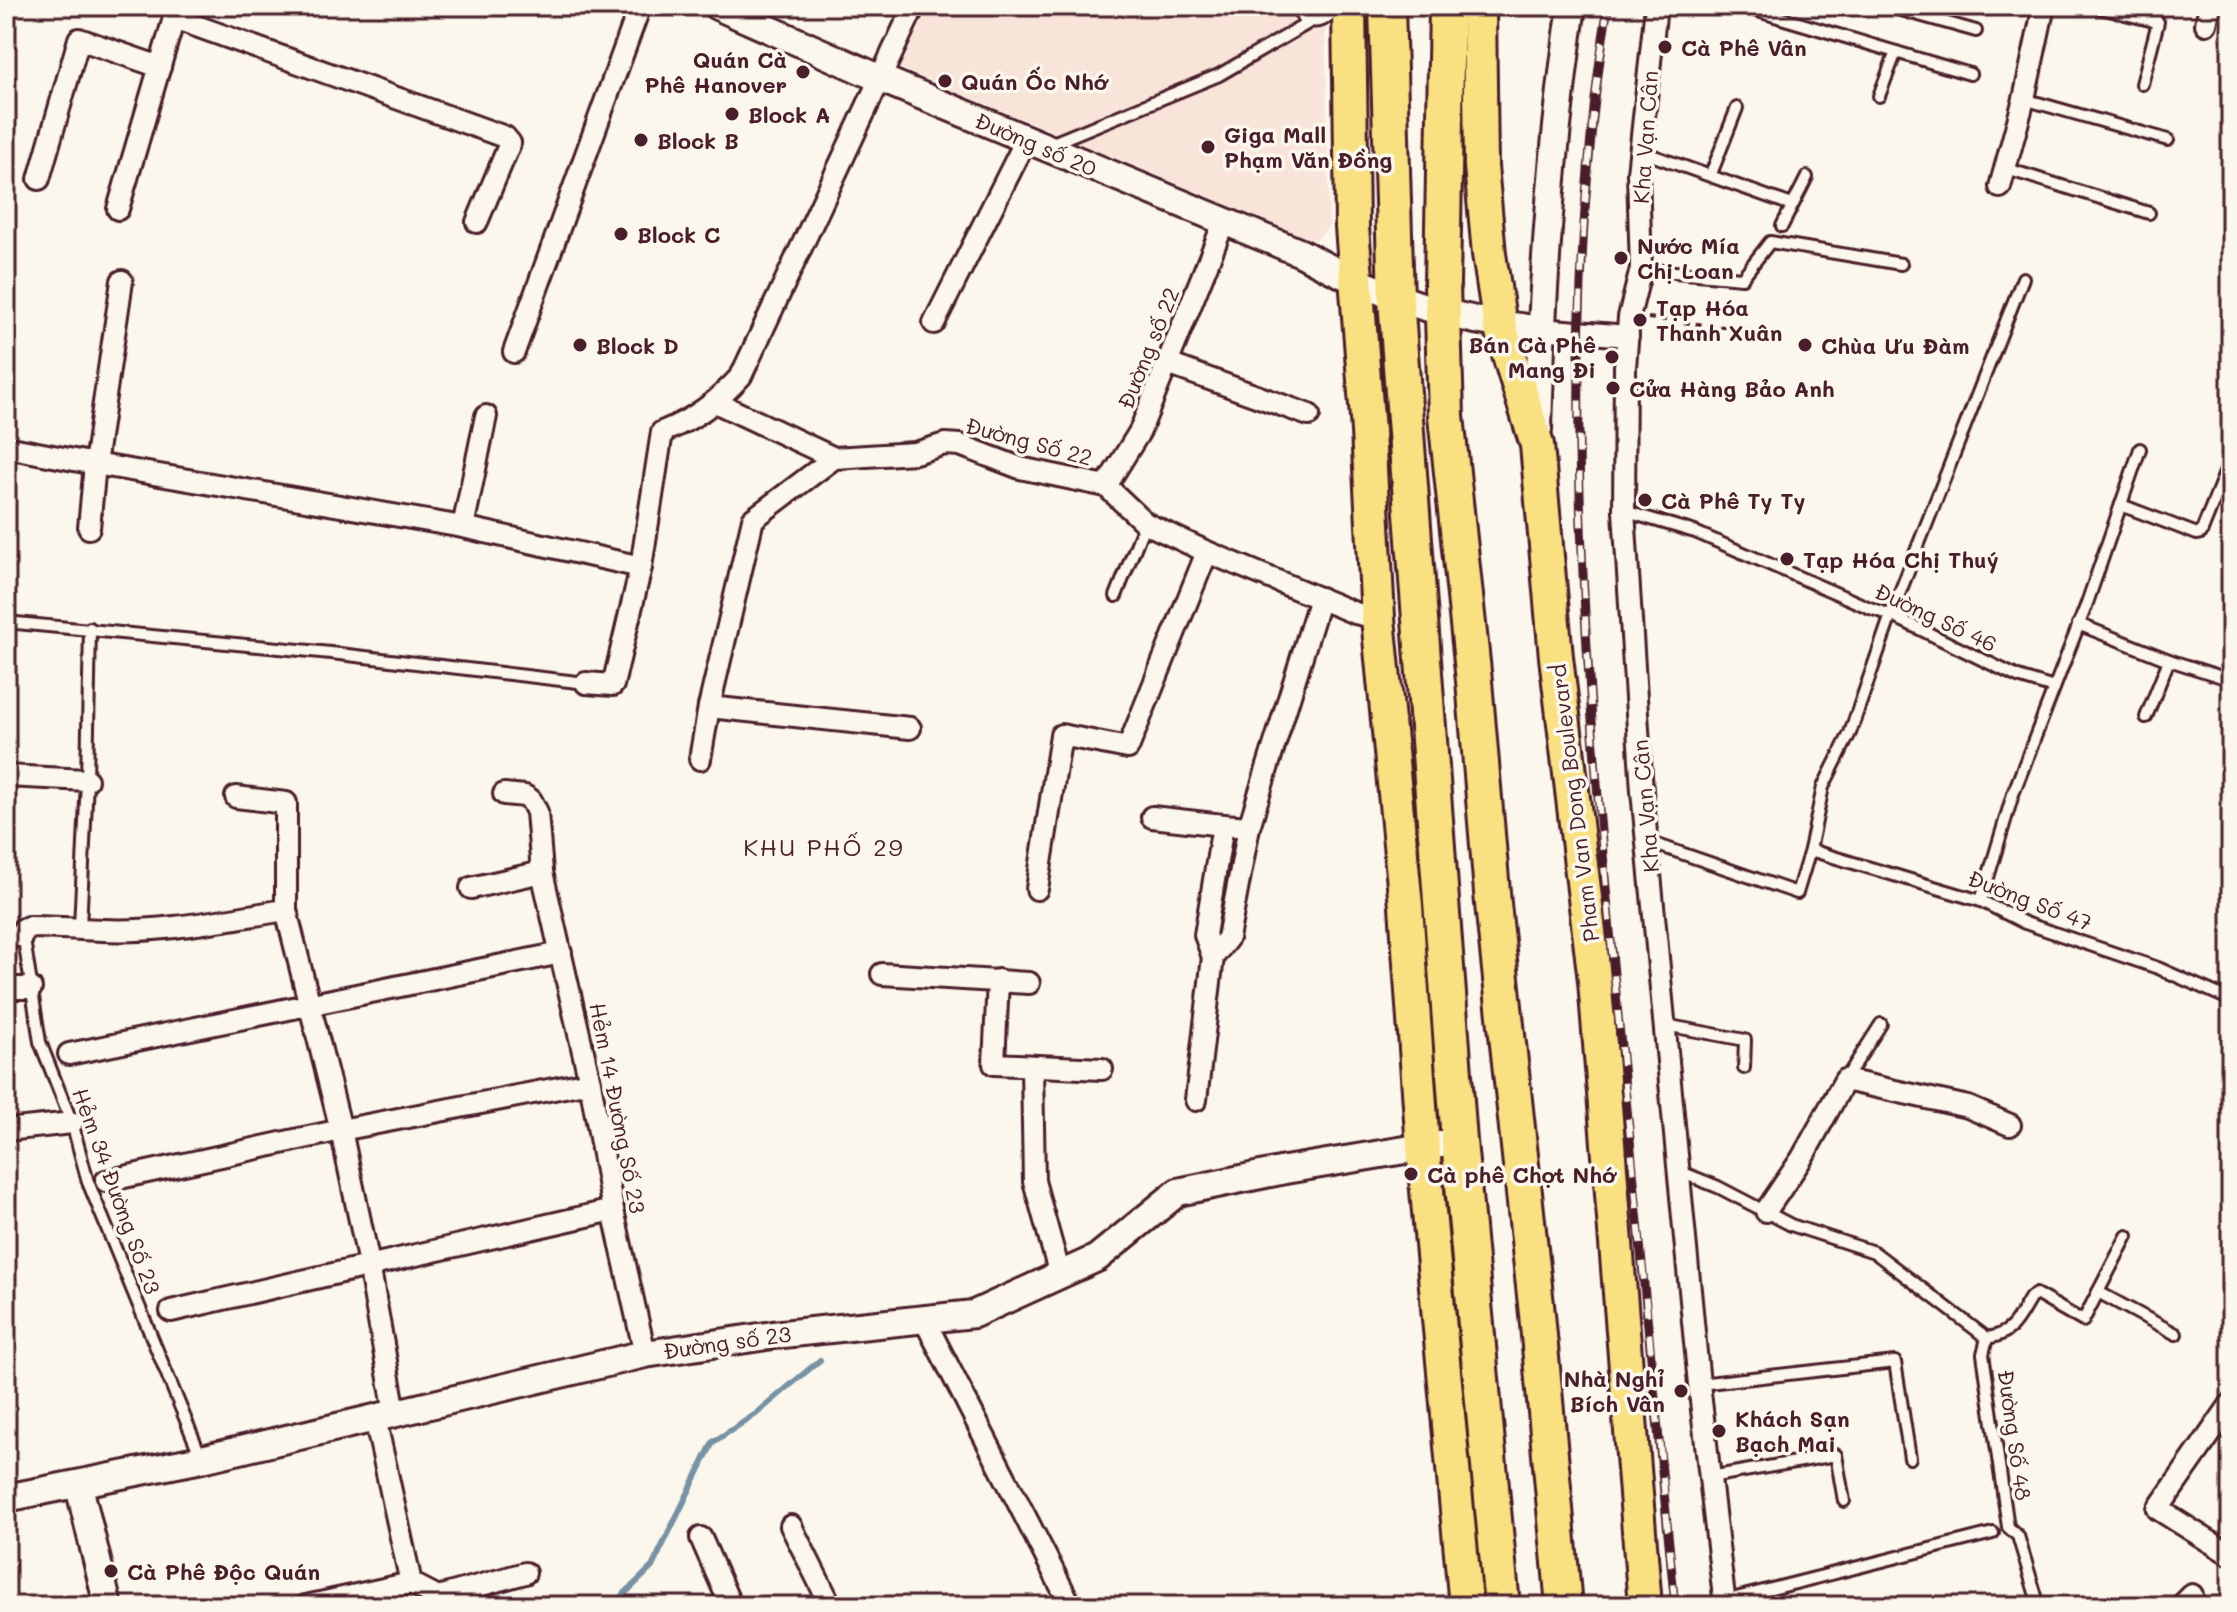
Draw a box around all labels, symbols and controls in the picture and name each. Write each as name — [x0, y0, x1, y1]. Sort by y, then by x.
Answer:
place label: Cà Phê Vân — [1681, 33, 1807, 62]
marker: Cà Phê Vân — [1656, 38, 1674, 56]
place label: Quán Cà Phê Hanover — [644, 45, 787, 99]
marker: Quán Cà Phê Hanover — [794, 63, 812, 81]
place label: Quán Ốc Nhớ — [961, 66, 1109, 96]
street label: Kha Vạn Cân — [1626, 69, 1664, 205]
marker: Quán Ốc Nhớ — [936, 72, 954, 90]
place label: Block A — [748, 100, 830, 129]
marker: Block A — [723, 105, 741, 123]
street label: Đường số 20 — [971, 105, 1101, 183]
place label: Giga Mall Phạm Văn Đồng — [1224, 120, 1392, 174]
place label: Block B — [657, 126, 739, 155]
marker: Block B — [632, 131, 650, 149]
marker: Giga Mall Phạm Văn Đồng — [1199, 138, 1217, 156]
place label: Block C — [637, 220, 720, 249]
marker: Block C — [612, 225, 630, 243]
place label: Nước Mía Chị Loan — [1637, 231, 1740, 285]
marker: Nước Mía Chị Loan — [1612, 249, 1630, 267]
street label: Đường số 22 — [1111, 283, 1185, 413]
place label: Tạp Hóa Thanh Xuân — [1656, 293, 1782, 347]
marker: Tạp Hóa Thanh Xuân — [1631, 311, 1649, 329]
place label: Bán Cà Phê Mang Đi — [1468, 330, 1596, 384]
place label: Block D — [596, 331, 679, 360]
place label: Chùa Ưu Đàm — [1821, 331, 1970, 360]
marker: Block D — [571, 336, 589, 354]
marker: Chùa Ưu Đàm — [1796, 336, 1814, 354]
marker: Bán Cà Phê Mang Đi — [1603, 348, 1621, 366]
place label: Cửa Hàng Bảo Anh — [1629, 374, 1835, 403]
marker: Cửa Hàng Bảo Anh — [1604, 379, 1622, 397]
street label: Đường Số 22 — [962, 410, 1096, 472]
place label: Cà Phê Ty Ty — [1661, 486, 1805, 515]
marker: Cà Phê Ty Ty — [1636, 491, 1654, 509]
place label: Tạp Hóa Chị Thuý — [1803, 545, 1999, 574]
marker: Tạp Hóa Chị Thuý — [1778, 550, 1796, 568]
street label: Đường Số 46 — [1870, 576, 2002, 658]
street label: Pham Van Dong Boulevard — [1543, 662, 1605, 944]
street label: Kha Vạn Cân — [1625, 738, 1665, 874]
district label: KHU PHỐ 29 — [743, 831, 905, 862]
street label: Đường Số 47 — [1964, 863, 2096, 937]
street label: Hẻm 14 Đường Số 23 — [583, 1000, 653, 1216]
street label: Hẻm 34 Đường Số 23 — [66, 1084, 168, 1298]
place label: Cà phê Chợt Nhớ — [1427, 1160, 1617, 1189]
marker: Cà phê Chợt Nhớ — [1402, 1165, 1420, 1183]
street label: Đường số 23 — [661, 1319, 793, 1365]
place label: Nhà Nghỉ Bích Vân — [1564, 1364, 1665, 1418]
street label: Đường Số 48 — [1991, 1368, 2039, 1502]
marker: Nhà Nghỉ Bích Vân — [1672, 1382, 1690, 1400]
place label: Khách Sạn Bạch Mai — [1735, 1404, 1850, 1458]
marker: Khách Sạn Bạch Mai — [1710, 1422, 1728, 1440]
place label: Cà Phê Độc Quán — [127, 1557, 320, 1586]
marker: Cà Phê Độc Quán — [102, 1562, 120, 1580]

